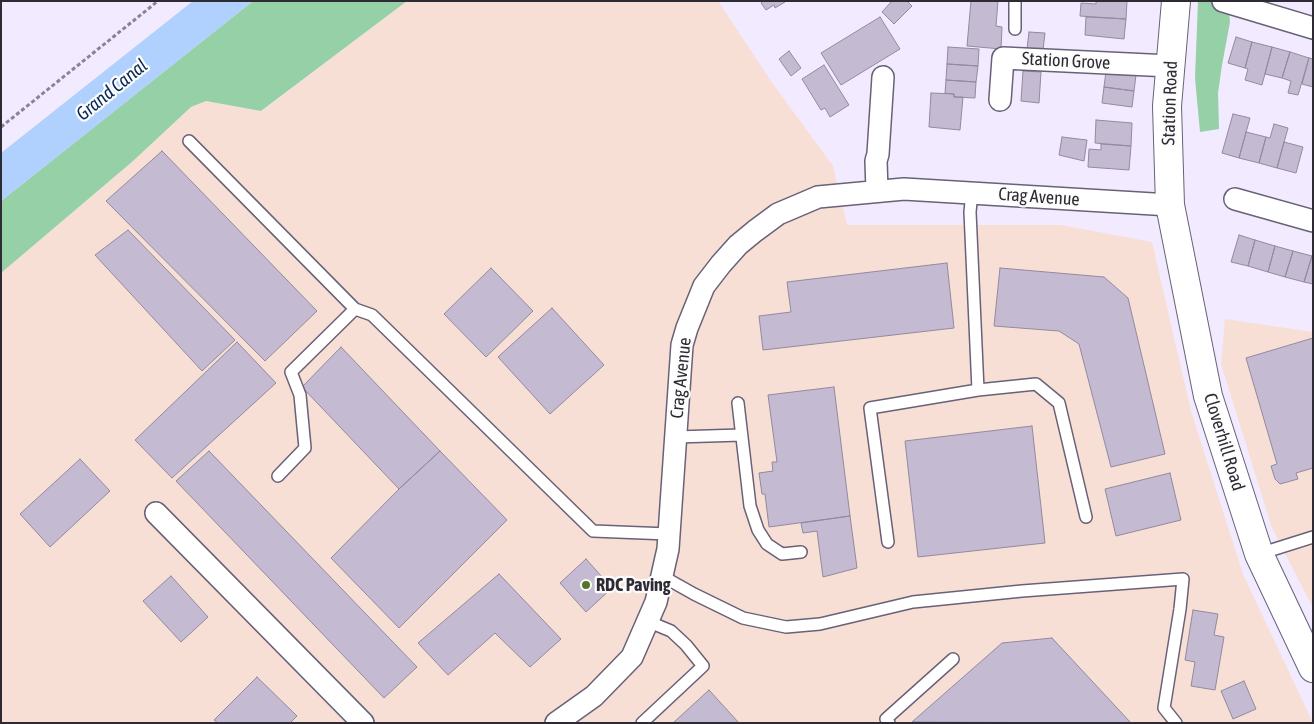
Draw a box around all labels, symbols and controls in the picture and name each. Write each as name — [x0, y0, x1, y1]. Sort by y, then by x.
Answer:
street label: Station Grove — [1021, 48, 1111, 74]
water label: Grand Canal — [72, 54, 152, 126]
street label: Station Road — [1158, 60, 1182, 146]
street label: Crag Avenue — [998, 183, 1080, 211]
street label: Crag Avenue — [666, 336, 696, 420]
street label: Cloverhill Road — [1199, 391, 1249, 493]
place label: RDC Paving — [596, 574, 671, 596]
marker: RDC Paving — [580, 579, 592, 591]

